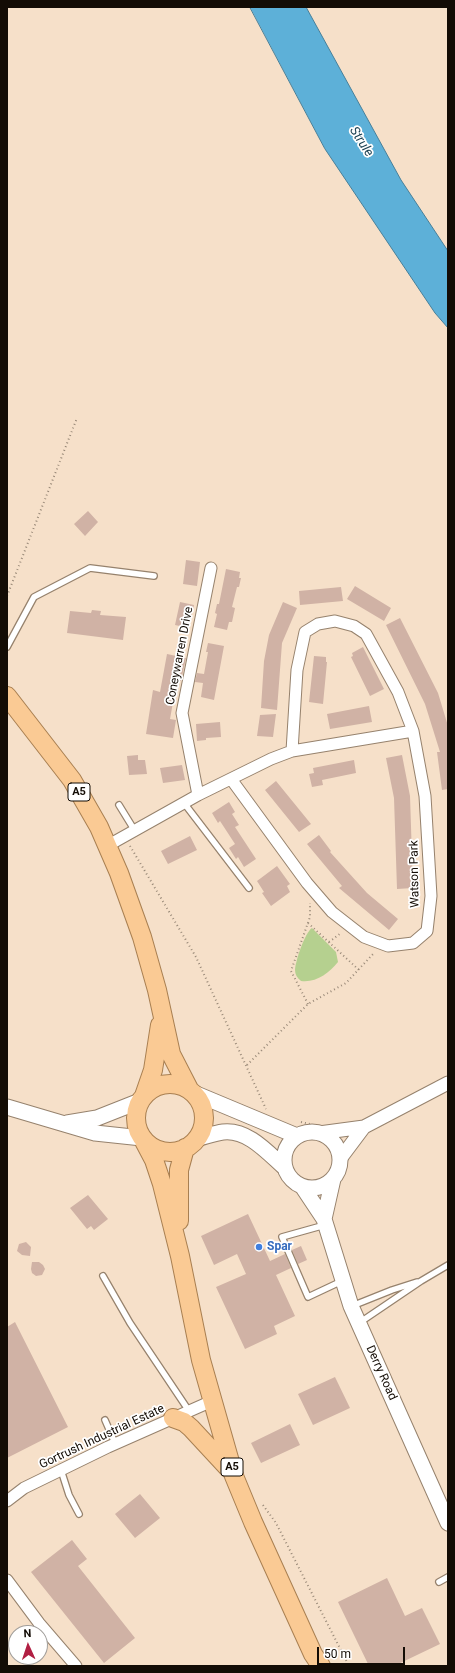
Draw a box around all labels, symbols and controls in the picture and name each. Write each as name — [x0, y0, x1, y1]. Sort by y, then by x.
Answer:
water label: Strule — [346, 124, 376, 160]
street label: Coneywarren Drive — [163, 606, 197, 706]
road number: A5 — [68, 783, 90, 801]
street label: Watson Park — [407, 840, 423, 908]
place label: Spar — [267, 1240, 292, 1254]
marker: Spar — [254, 1242, 264, 1252]
street label: Derry Road — [362, 1343, 400, 1403]
street label: Gortrush Industrial Estate — [37, 1402, 167, 1472]
road number: A5 — [221, 1458, 243, 1476]
north arrow — [8, 1625, 48, 1665]
text: N — [23, 1627, 32, 1640]
scale bar — [319, 1639, 407, 1665]
text: 50 m — [324, 1647, 351, 1661]

